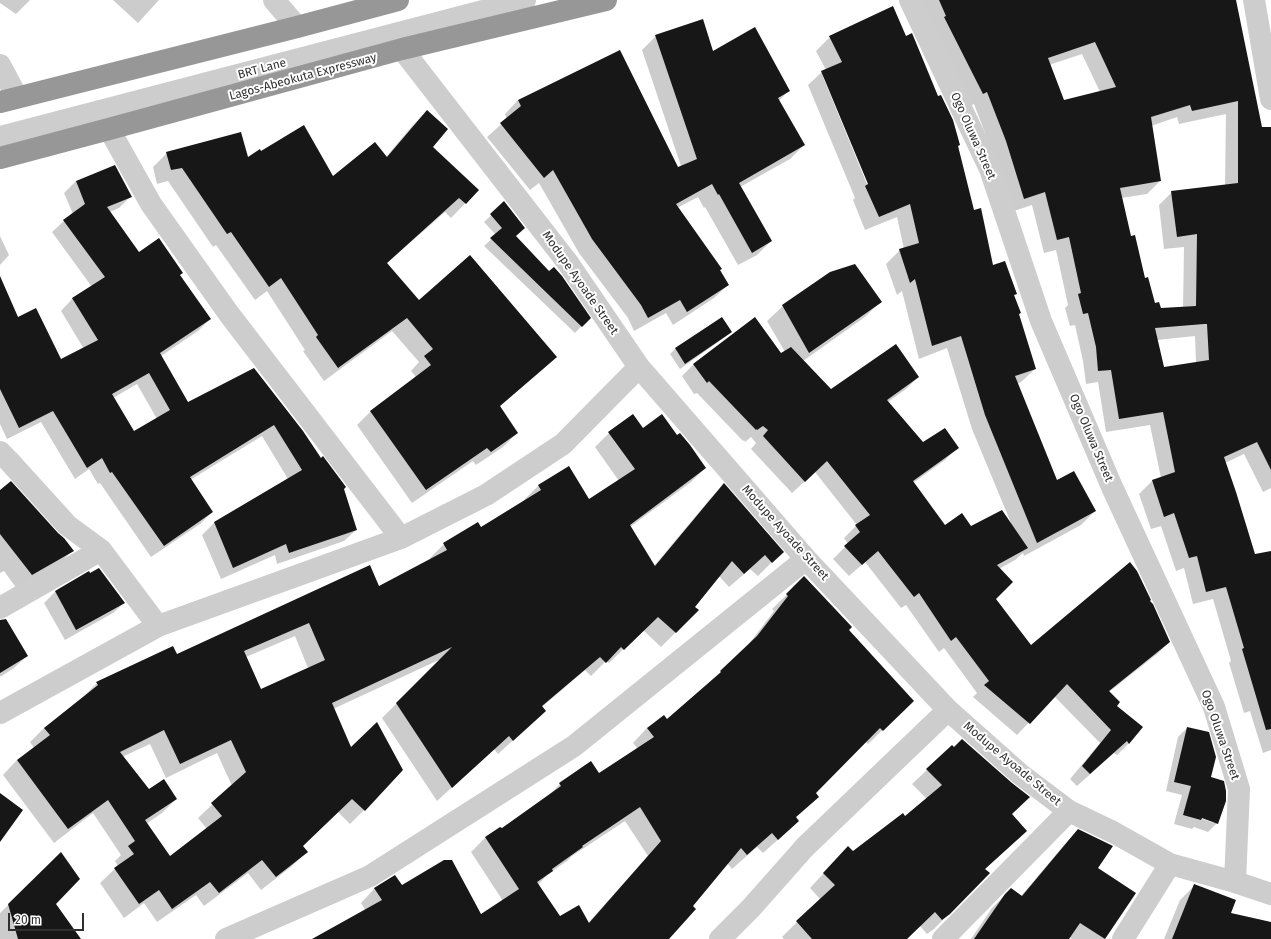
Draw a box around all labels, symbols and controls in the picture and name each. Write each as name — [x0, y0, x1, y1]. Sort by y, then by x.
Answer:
street label: Lagos-Abeokuta Expressway — [228, 50, 378, 104]
street label: BRT Lane — [236, 56, 288, 82]
street label: Ogo Oluwa Street — [947, 90, 999, 182]
street label: Modupe Ayoade Street — [539, 229, 621, 337]
street label: Ogo Oluwa Street — [1066, 392, 1116, 484]
street label: Modupe Ayoade Street — [739, 482, 831, 584]
street label: Ogo Oluwa Street — [1198, 688, 1242, 782]
street label: Modupe Ayoade Street — [960, 719, 1064, 809]
scale bar — [10, 905, 86, 931]
text: 20 m — [15, 913, 41, 927]

